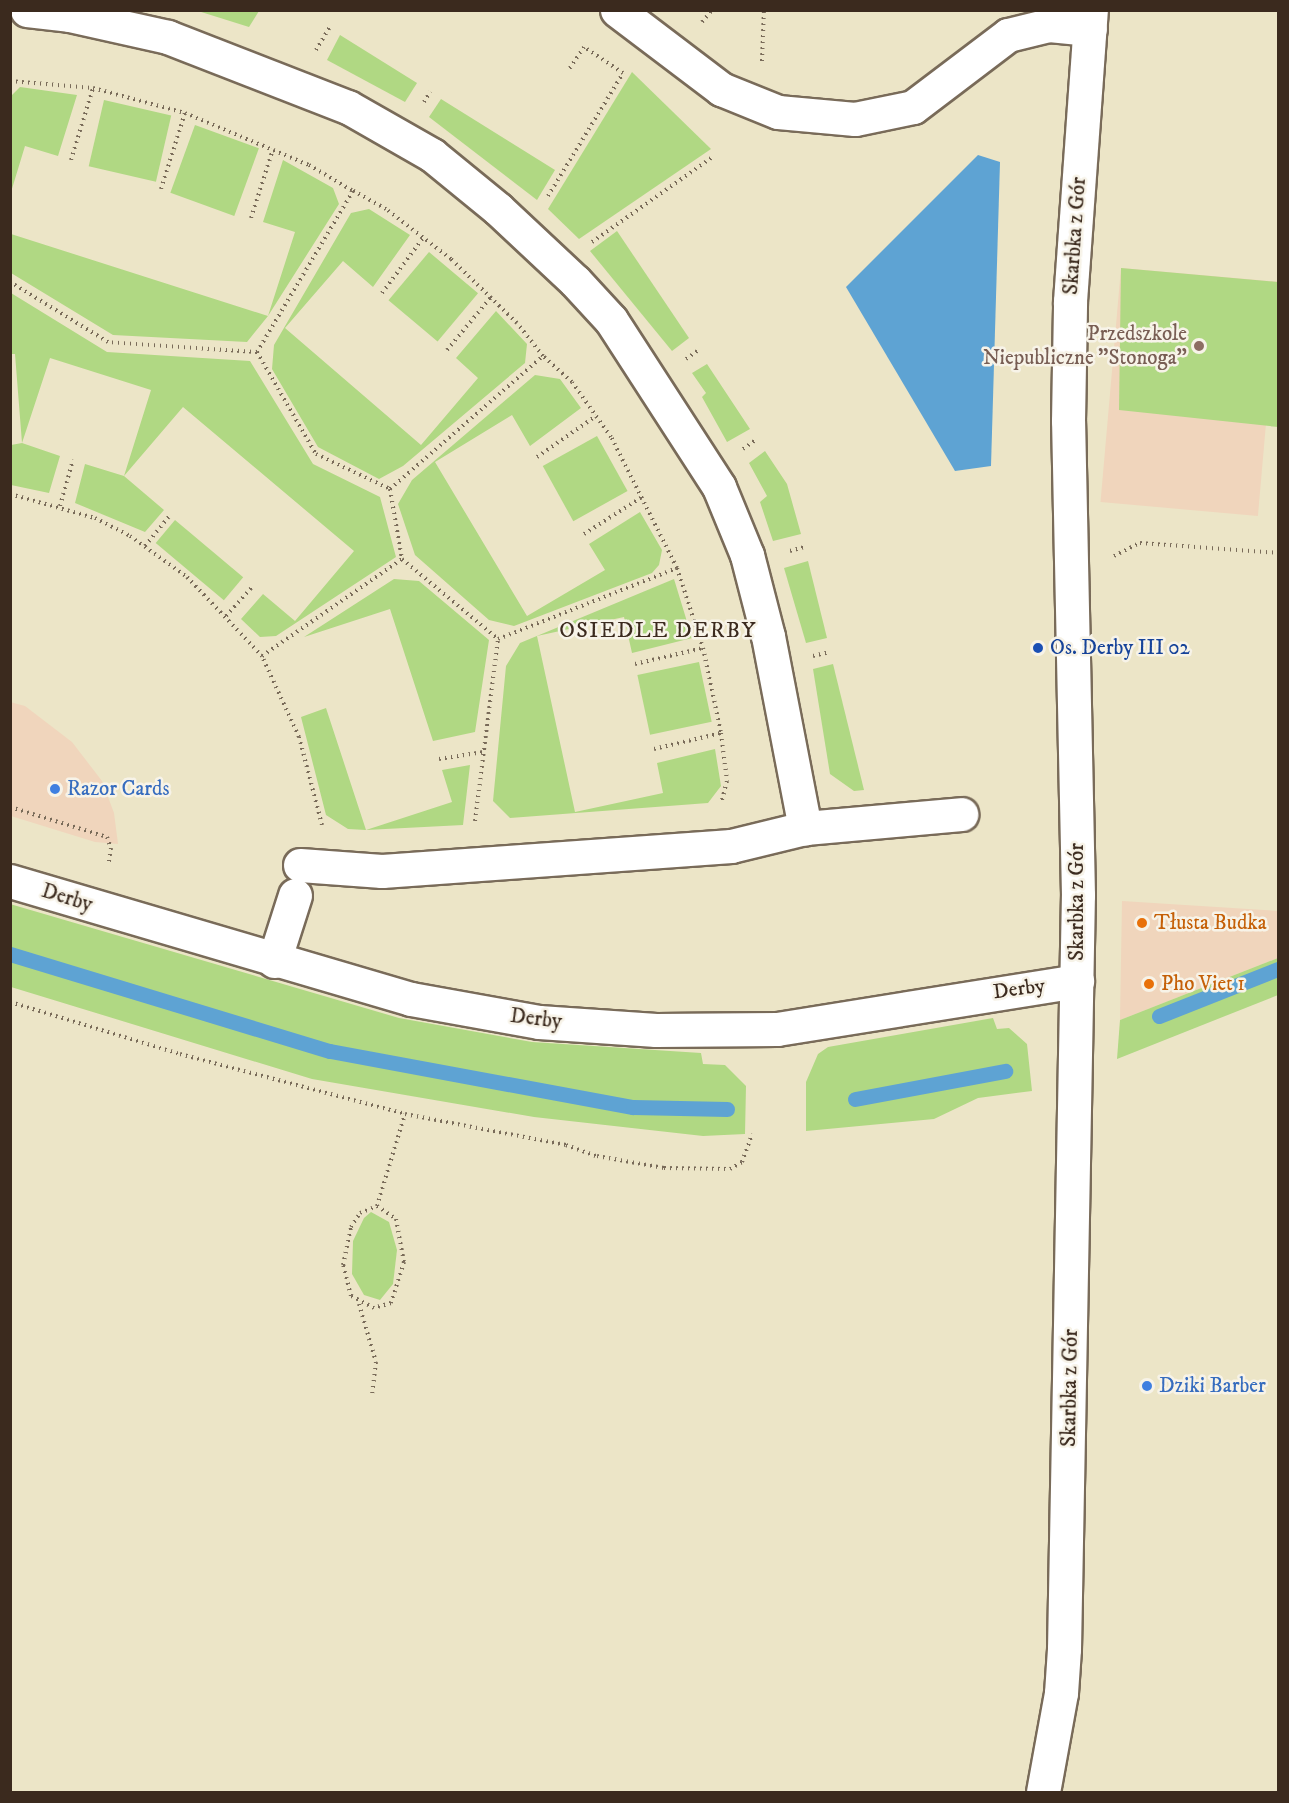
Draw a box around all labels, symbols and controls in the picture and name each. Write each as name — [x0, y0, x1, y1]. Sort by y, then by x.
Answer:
street label: Skarbka z Gór — [1058, 176, 1092, 296]
place label: Przedszkole Niepubliczne "Stonoga" — [983, 321, 1187, 371]
marker: Przedszkole Niepubliczne "Stonoga" — [1192, 339, 1206, 353]
district label: OSIEDLE DERBY — [559, 618, 757, 644]
place label: Os. Derby III 02 — [1050, 635, 1190, 661]
marker: Os. Derby III 02 — [1031, 641, 1045, 655]
place label: Razor Cards — [67, 776, 170, 802]
marker: Razor Cards — [48, 782, 62, 796]
street label: Skarbka z Gór — [1064, 843, 1090, 961]
street label: Derby — [38, 878, 96, 918]
place label: Tłusta Budka — [1154, 910, 1267, 936]
marker: Tłusta Budka — [1135, 916, 1149, 930]
place label: Pho Viet 1 — [1161, 971, 1245, 997]
street label: Derby — [992, 973, 1046, 1005]
marker: Pho Viet 1 — [1142, 977, 1156, 991]
street label: Derby — [509, 1003, 563, 1035]
street label: Skarbka z Gór — [1056, 1329, 1084, 1447]
place label: Dziki Barber — [1159, 1373, 1266, 1399]
marker: Dziki Barber — [1140, 1379, 1154, 1393]

